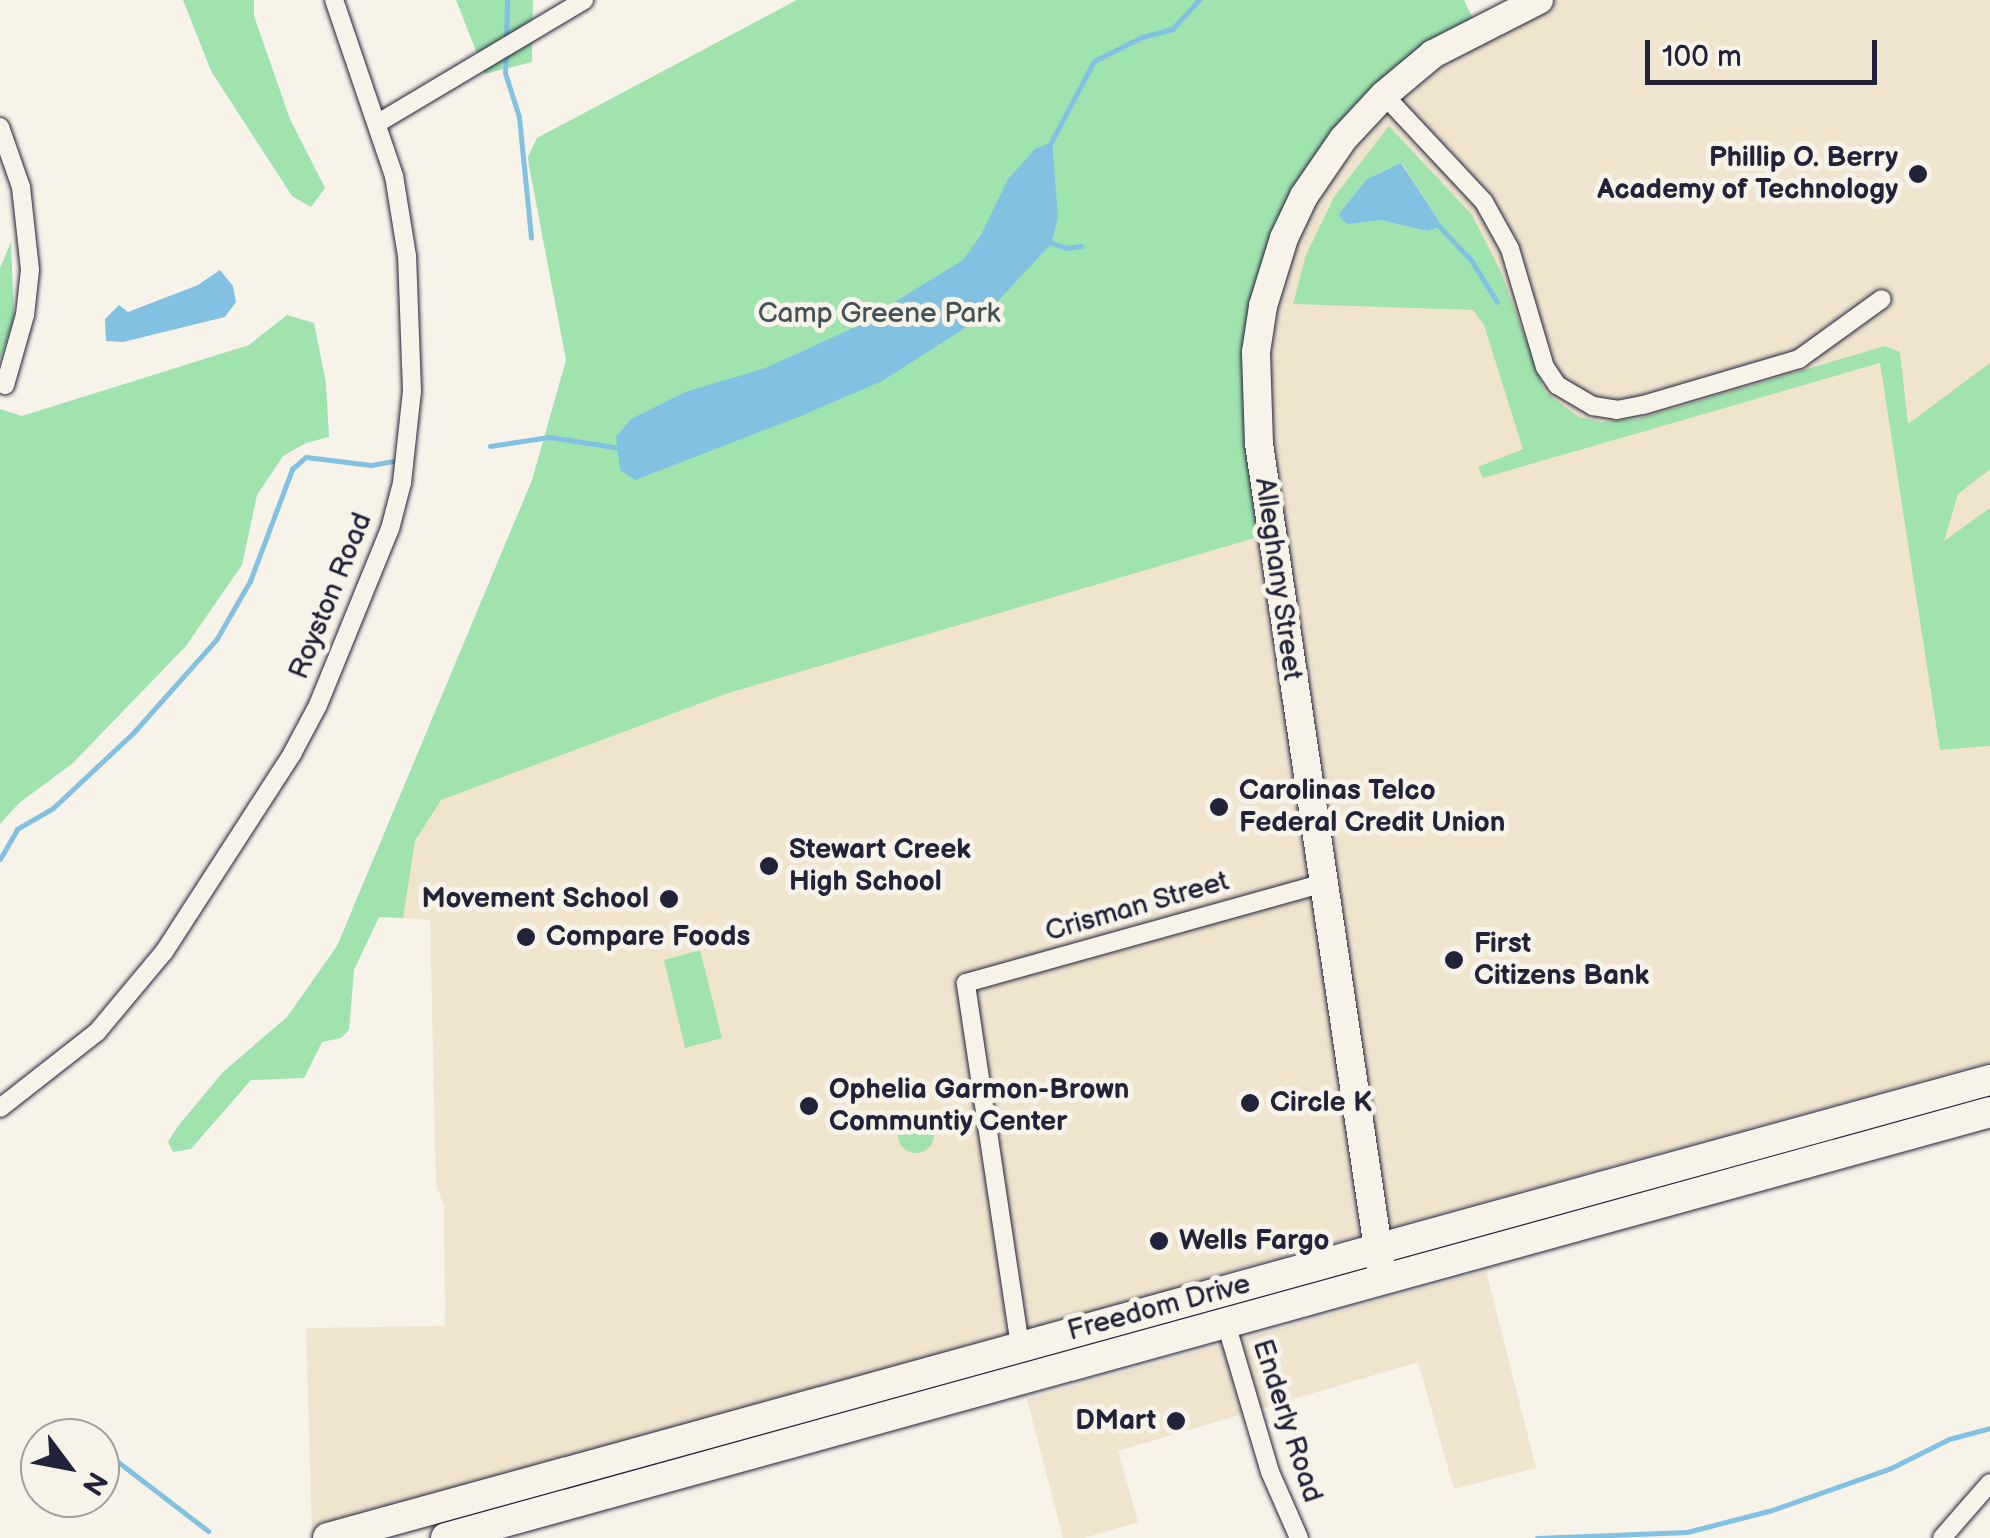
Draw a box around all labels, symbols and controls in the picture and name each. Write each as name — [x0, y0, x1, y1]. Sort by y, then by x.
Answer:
scale bar — [1650, 20, 1882, 82]
text: 100 m — [1662, 39, 1742, 75]
place label: Phillip O. Berry Academy of Technology — [1596, 141, 1898, 207]
marker: Phillip O. Berry Academy of Technology — [1907, 163, 1929, 185]
park label: Camp Greene Park — [758, 297, 1000, 331]
street label: Alleghany Street — [1247, 474, 1309, 684]
street label: Royston Road — [282, 508, 380, 684]
place label: Carolinas Telco Federal Credit Union — [1239, 774, 1505, 840]
marker: Carolinas Telco Federal Credit Union — [1208, 796, 1230, 818]
place label: Stewart Creek High School — [789, 833, 971, 899]
marker: Stewart Creek High School — [758, 855, 780, 877]
street label: Crisman Street — [1041, 865, 1233, 949]
place label: Movement School — [421, 882, 649, 916]
marker: Movement School — [658, 888, 680, 910]
place label: Compare Foods — [546, 920, 750, 954]
marker: Compare Foods — [515, 926, 537, 948]
place label: First Citizens Bank — [1474, 927, 1649, 993]
marker: First Citizens Bank — [1443, 949, 1465, 971]
place label: Ophelia Garmon-Brown Communtiy Center — [829, 1073, 1129, 1139]
place label: Circle K — [1270, 1086, 1372, 1120]
marker: Circle K — [1239, 1092, 1261, 1114]
marker: Ophelia Garmon-Brown Communtiy Center — [798, 1095, 820, 1117]
place label: Wells Fargo — [1179, 1224, 1329, 1258]
marker: Wells Fargo — [1148, 1230, 1170, 1252]
street label: Freedom Drive — [1064, 1267, 1254, 1349]
street label: Enderly Road — [1245, 1334, 1329, 1508]
place label: DMart — [1075, 1404, 1156, 1438]
marker: DMart — [1165, 1410, 1187, 1432]
north arrow — [20, 1418, 120, 1518]
text: N — [75, 1465, 114, 1501]

